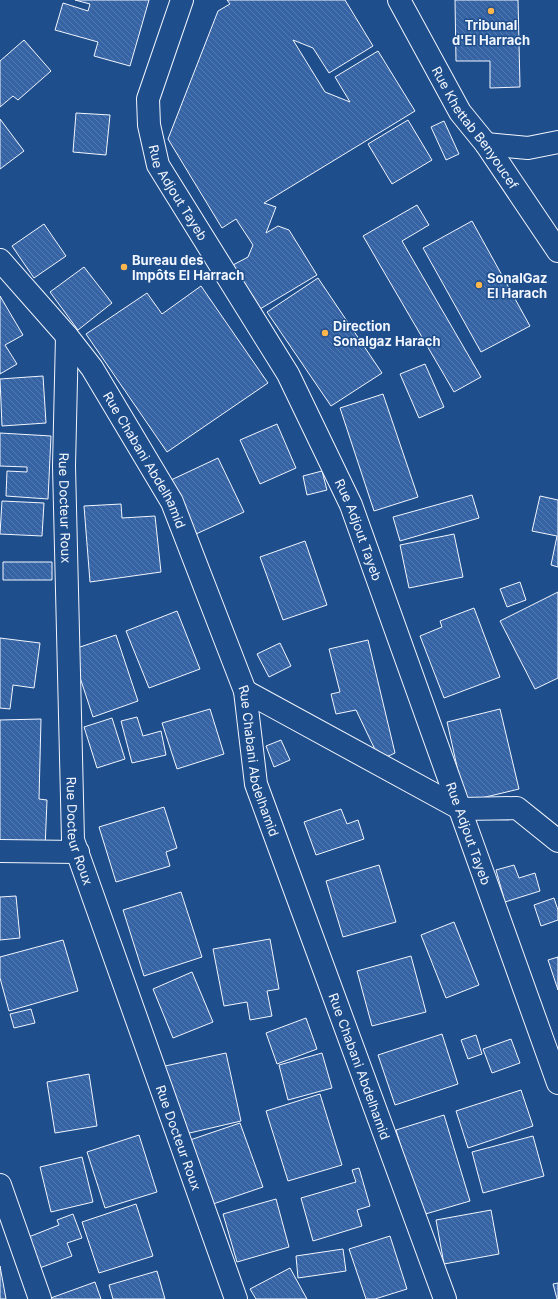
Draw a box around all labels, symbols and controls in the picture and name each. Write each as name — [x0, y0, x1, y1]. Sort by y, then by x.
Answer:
marker: Tribunal d'El Harrach — [486, 6, 496, 16]
place label: Tribunal d'El Harrach — [452, 17, 530, 48]
street label: Rue Khettab Benyoucef — [429, 64, 522, 192]
street label: Rue Adjout Tayeb — [146, 143, 211, 243]
place label: Bureau des Impôts El Harrach — [132, 252, 244, 283]
marker: Bureau des Impôts El Harrach — [119, 262, 129, 272]
place label: SonalGaz El Harach — [487, 270, 547, 301]
marker: SonalGaz El Harach — [474, 280, 484, 290]
place label: Direction Sonalgaz Harach — [333, 318, 441, 349]
marker: Direction Sonalgaz Harach — [320, 328, 330, 338]
street label: Rue Chabani Abdelhamid — [100, 388, 189, 531]
street label: Rue Docteur Roux — [56, 452, 74, 563]
street label: Rue Adjout Tayeb — [332, 476, 385, 583]
street label: Rue Chabani Abdelhamid — [235, 682, 283, 839]
street label: Rue Docteur Roux — [63, 776, 96, 887]
street label: Rue Adjout Tayeb — [443, 780, 494, 887]
street label: Rue Chabani Abdelhamid — [325, 991, 394, 1142]
street label: Rue Docteur Roux — [153, 1083, 205, 1192]

